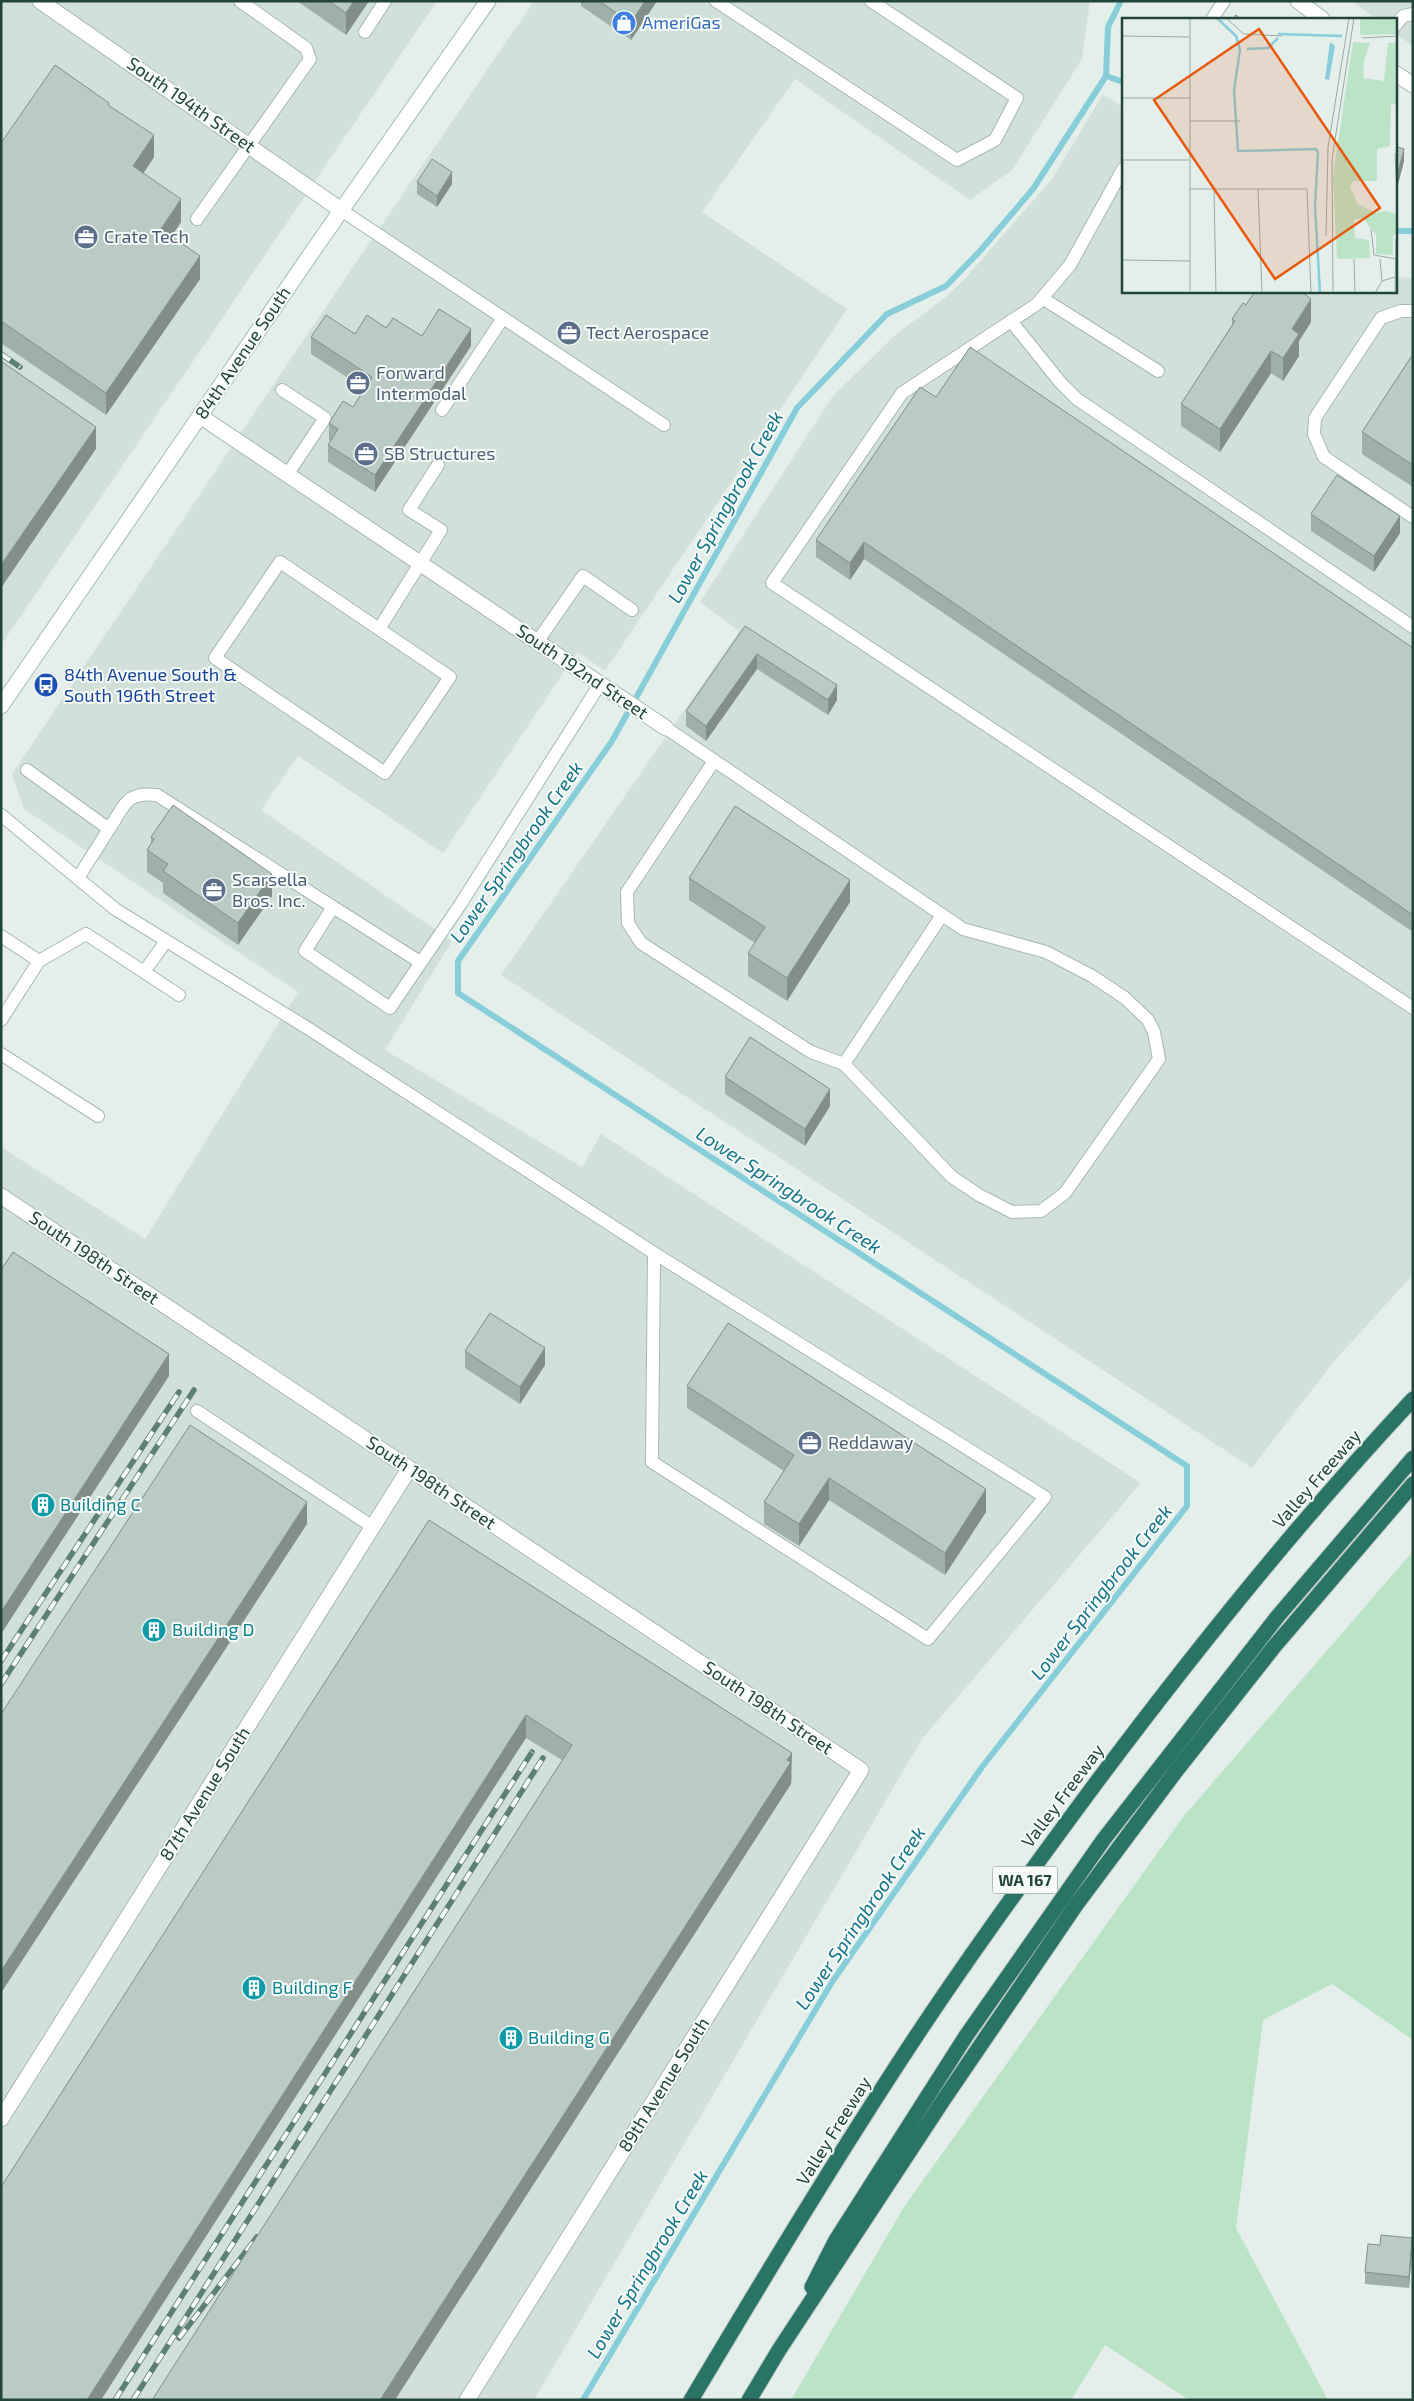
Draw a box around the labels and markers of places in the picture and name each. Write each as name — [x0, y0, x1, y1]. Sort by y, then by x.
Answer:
shop icon: AmeriGas — [611, 10, 637, 36]
place label: AmeriGas — [642, 11, 721, 33]
office icon: Crate Tech — [73, 224, 99, 250]
place label: Crate Tech — [104, 225, 189, 247]
office icon: Tect Aerospace — [556, 320, 582, 346]
place label: Tect Aerospace — [586, 321, 709, 343]
place label: Forward Intermodal — [376, 361, 467, 404]
office icon: Forward Intermodal — [345, 370, 371, 396]
office icon: SB Structures — [353, 441, 379, 467]
place label: SB Structures — [384, 442, 495, 464]
place label: 84th Avenue South & South 196th Street — [64, 663, 237, 706]
bus stop icon: 84th Avenue South & South 196th Street — [33, 672, 59, 698]
place label: Scarsella Bros. Inc. — [232, 868, 307, 911]
office icon: Scarsella Bros. Inc. — [201, 877, 227, 903]
office icon: Reddaway — [797, 1430, 823, 1456]
place label: Reddaway — [828, 1431, 914, 1453]
building icon: Building C — [30, 1492, 56, 1518]
place label: Building C — [60, 1493, 141, 1515]
building icon: Building D — [141, 1617, 167, 1643]
place label: Building D — [172, 1618, 254, 1640]
building icon: Building F — [241, 1975, 267, 2001]
place label: Building F — [272, 1976, 353, 1998]
building icon: Building G — [498, 2025, 524, 2051]
place label: Building G — [528, 2026, 610, 2048]

